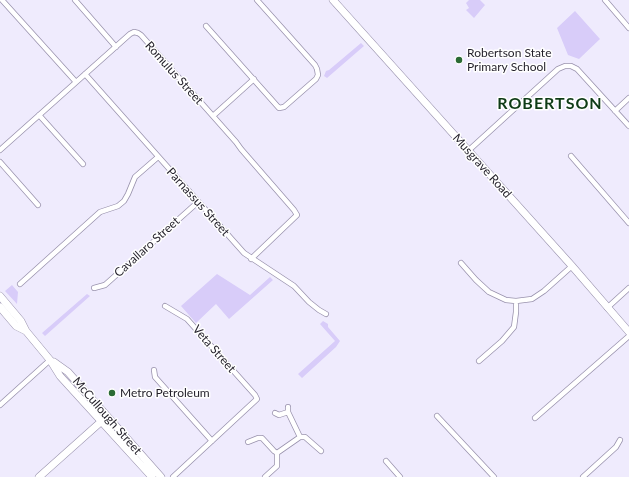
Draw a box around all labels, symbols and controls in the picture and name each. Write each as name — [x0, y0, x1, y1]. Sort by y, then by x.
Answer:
street label: Romulus Street — [142, 39, 206, 107]
place label: Robertson State Primary School — [467, 46, 551, 74]
marker: Robertson State Primary School — [454, 55, 464, 65]
district label: ROBERTSON — [497, 94, 603, 114]
street label: Musgrave Road — [449, 131, 515, 201]
street label: Parnassus Street — [164, 165, 232, 239]
street label: Cavallaro Street — [111, 214, 183, 280]
street label: Veta Street — [189, 322, 239, 376]
street label: McCullough Street — [69, 374, 145, 458]
place label: Metro Petroleum — [120, 386, 210, 400]
marker: Metro Petroleum — [107, 388, 117, 398]

